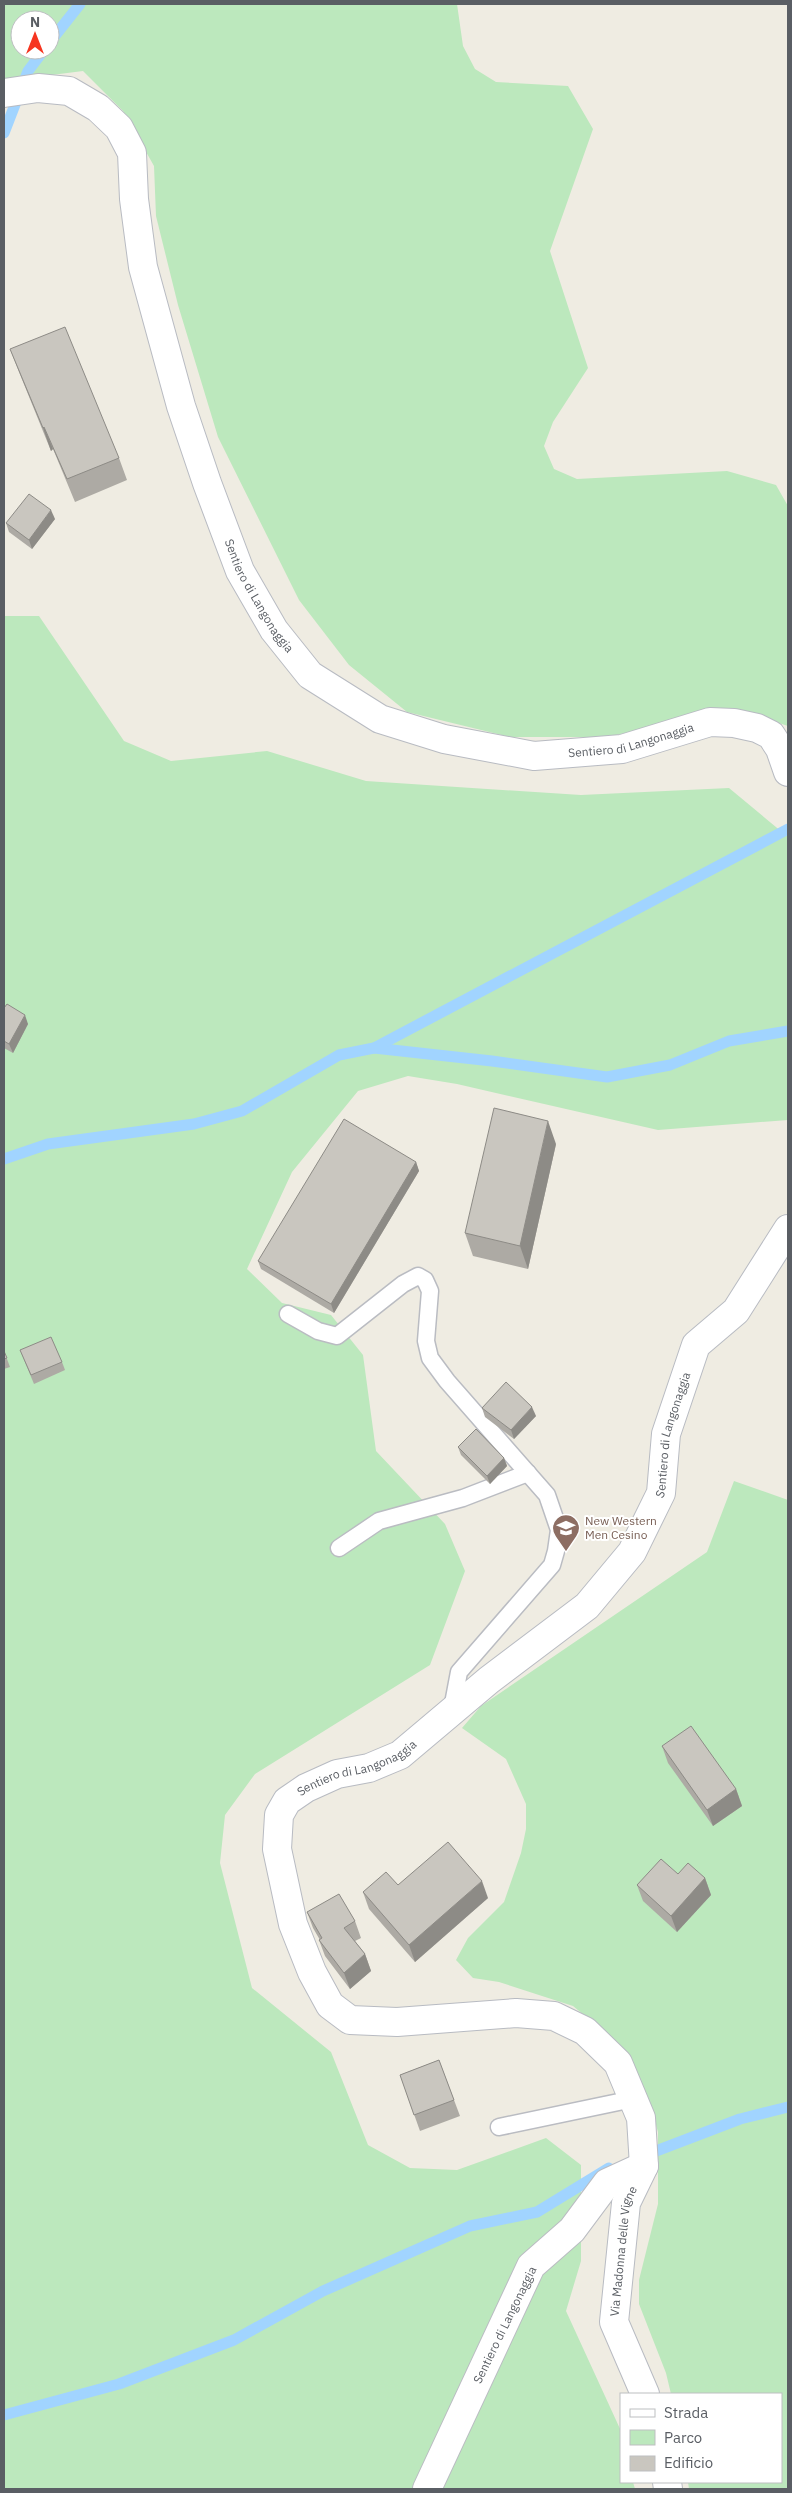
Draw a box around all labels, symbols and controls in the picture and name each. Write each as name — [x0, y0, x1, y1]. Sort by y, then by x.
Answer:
north arrow — [10, 10, 60, 60]
text: N — [30, 13, 40, 31]
street label: Sentiero di Langonaggia — [222, 537, 297, 656]
street label: Sentiero di Langonaggia — [568, 719, 696, 760]
street label: Sentiero di Langonaggia — [652, 1369, 694, 1500]
school or university icon: New Western Men Cesino — [551, 1513, 581, 1552]
place label: New Western Men Cesino — [585, 1513, 657, 1542]
street label: Sentiero di Langonaggia — [294, 1736, 420, 1799]
street label: Via Madonna delle Vigne — [607, 2183, 640, 2317]
street label: Sentiero di Langonaggia — [470, 2263, 540, 2386]
legend — [620, 2393, 782, 2483]
text: Strada — [664, 2403, 708, 2422]
text: Parco — [664, 2428, 702, 2447]
text: Edificio — [664, 2453, 713, 2472]

